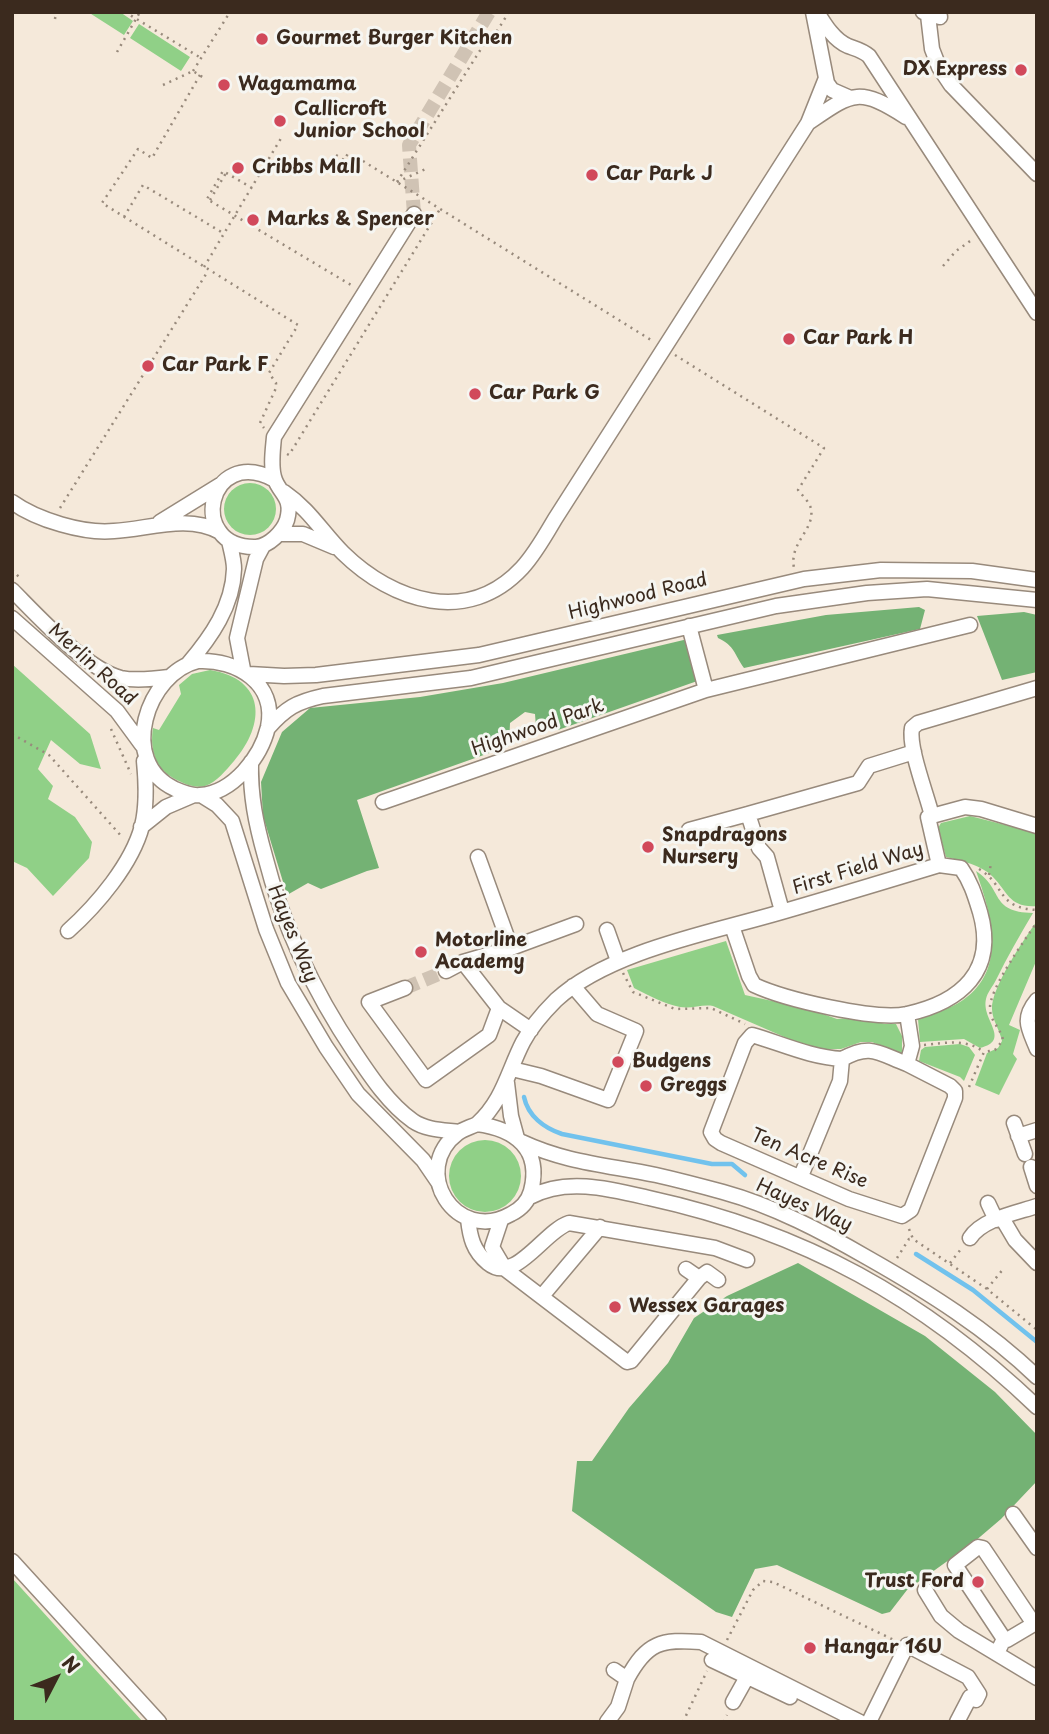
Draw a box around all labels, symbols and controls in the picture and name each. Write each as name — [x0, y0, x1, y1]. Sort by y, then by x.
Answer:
place label: Gourmet Burger Kitchen — [276, 28, 512, 50]
marker: Gourmet Burger Kitchen — [254, 31, 270, 47]
place label: DX Express — [903, 59, 1007, 81]
marker: DX Express — [1013, 62, 1029, 78]
place label: Wagamama — [238, 74, 356, 96]
marker: Wagamama — [216, 77, 232, 93]
place label: Callicroft Junior School — [294, 99, 425, 143]
marker: Callicroft Junior School — [272, 113, 288, 129]
place label: Cribbs Mall — [252, 157, 361, 179]
marker: Cribbs Mall — [230, 160, 246, 176]
place label: Car Park J — [606, 164, 713, 186]
marker: Car Park J — [584, 167, 600, 183]
place label: Marks & Spencer — [267, 209, 434, 231]
marker: Marks & Spencer — [245, 212, 261, 228]
place label: Car Park H — [803, 328, 913, 350]
marker: Car Park H — [781, 331, 797, 347]
place label: Car Park F — [162, 355, 268, 377]
marker: Car Park F — [140, 358, 156, 374]
place label: Car Park G — [489, 383, 600, 405]
marker: Car Park G — [467, 386, 483, 402]
street label: Highwood Road — [566, 569, 710, 625]
street label: Merlin Road — [43, 619, 141, 711]
street label: Highwood Park — [469, 695, 607, 761]
place label: Snapdragons Nursery — [662, 825, 787, 869]
street label: First Field Way — [790, 838, 926, 900]
marker: Snapdragons Nursery — [640, 839, 656, 855]
street label: Hayes Way — [262, 882, 322, 986]
place label: Motorline Academy — [435, 930, 527, 974]
marker: Motorline Academy — [413, 944, 429, 960]
place label: Budgens — [632, 1051, 711, 1073]
marker: Budgens — [610, 1054, 626, 1070]
place label: Greggs — [660, 1075, 727, 1097]
marker: Greggs — [638, 1078, 654, 1094]
street label: Ten Acre Rise — [747, 1124, 871, 1194]
street label: Hayes Way — [752, 1175, 856, 1237]
place label: Wessex Garages — [629, 1296, 784, 1318]
marker: Wessex Garages — [607, 1299, 623, 1315]
place label: Trust Ford — [865, 1571, 964, 1593]
marker: Trust Ford — [970, 1574, 986, 1590]
place label: Hangar 16U — [824, 1637, 942, 1659]
marker: Hangar 16U — [802, 1640, 818, 1656]
north arrow — [21, 1643, 91, 1713]
text: N — [56, 1649, 87, 1679]

